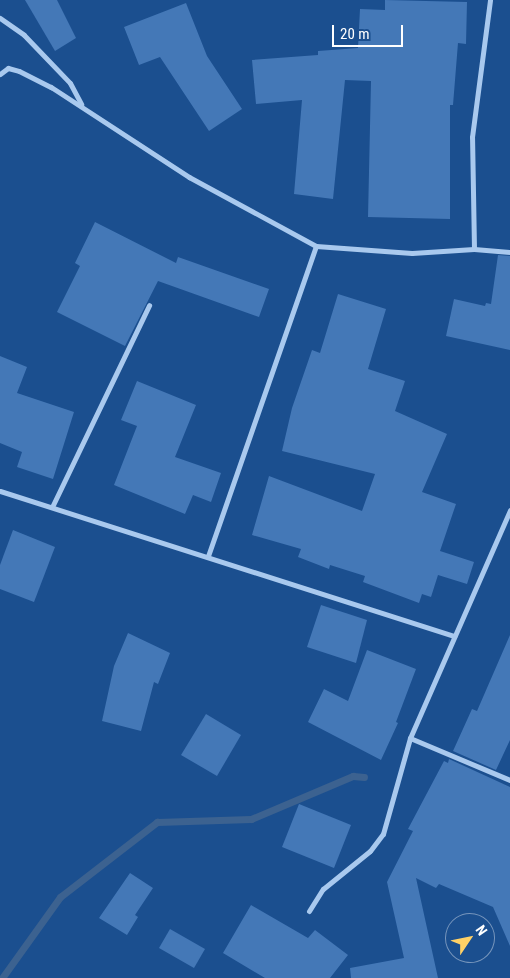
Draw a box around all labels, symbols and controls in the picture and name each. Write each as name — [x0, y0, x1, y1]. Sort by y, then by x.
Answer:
scale bar — [335, 15, 406, 47]
text: 20 m — [340, 25, 370, 43]
north arrow — [445, 913, 495, 963]
text: N — [473, 922, 491, 938]

